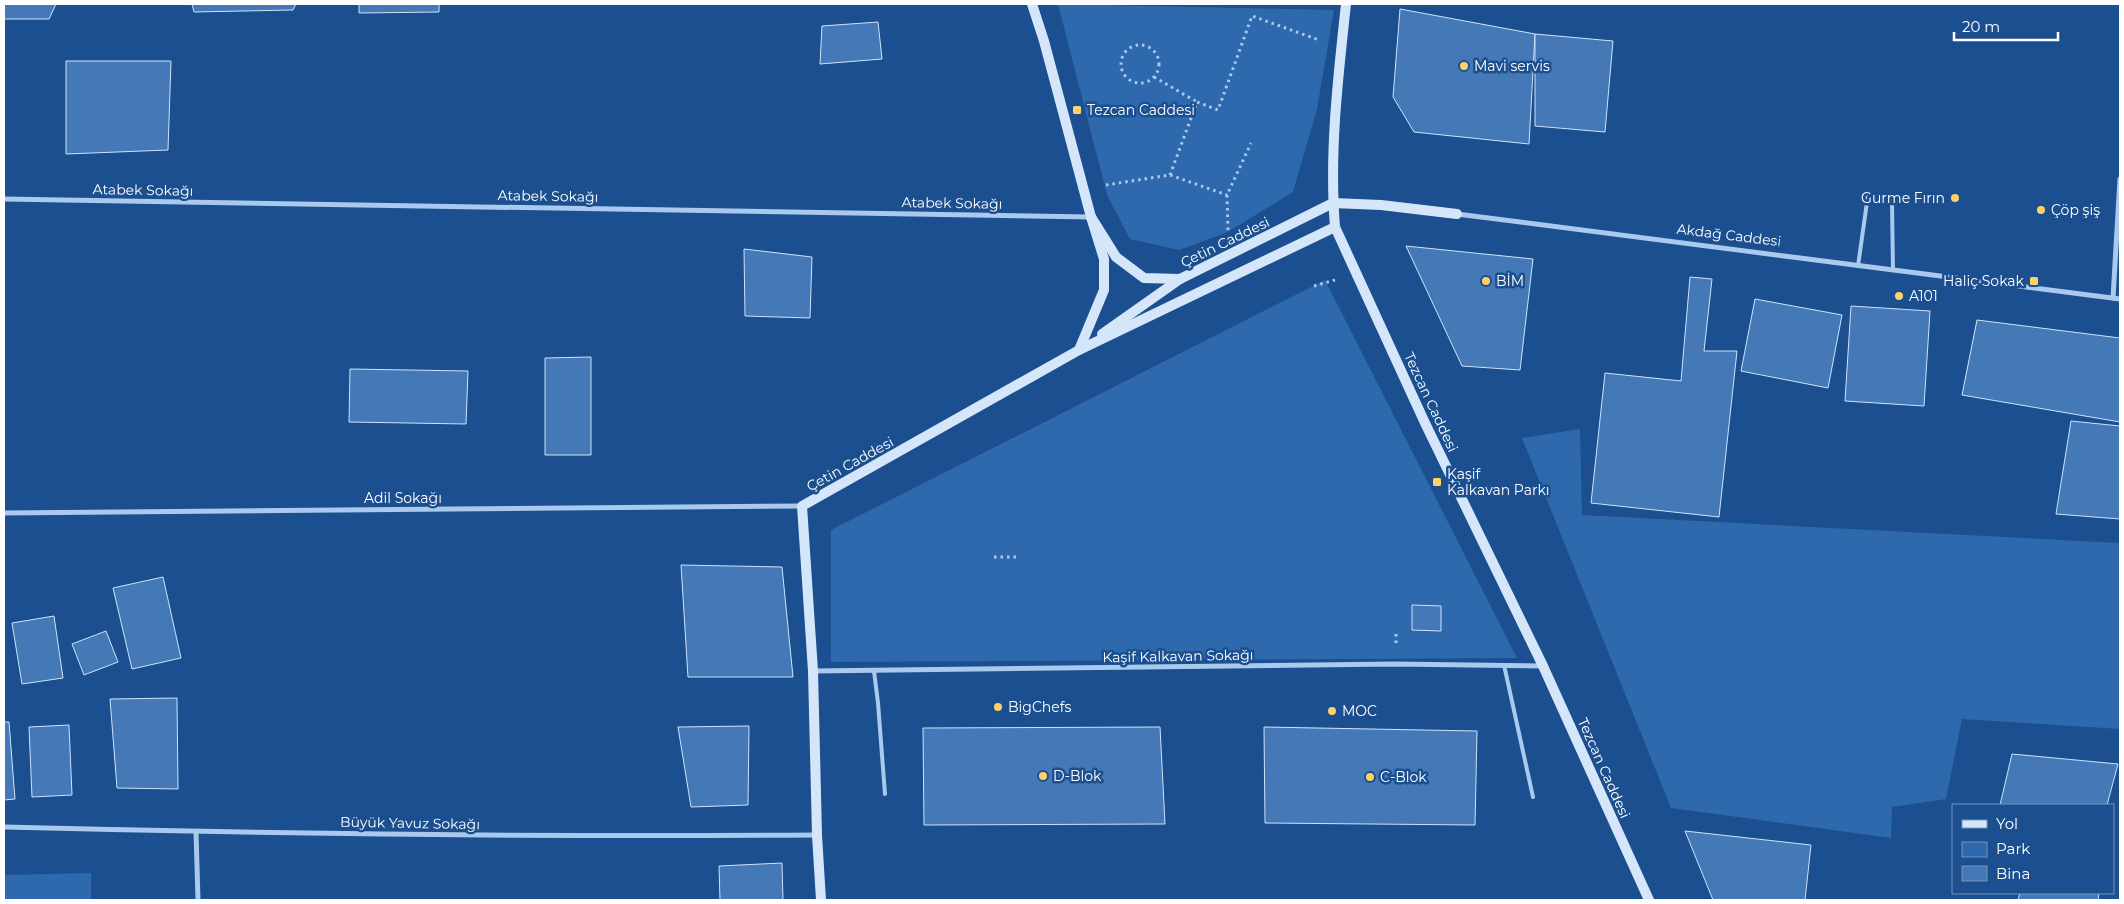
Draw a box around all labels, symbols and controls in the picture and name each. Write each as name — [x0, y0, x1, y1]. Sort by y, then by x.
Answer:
scale bar — [1954, 10, 2058, 42]
text: 20 m — [1962, 17, 2000, 36]
place label: Mavi servis — [1474, 57, 1550, 75]
marker: Mavi servis — [1458, 60, 1470, 72]
place label: Tezcan Caddesi — [1087, 101, 1195, 119]
marker: Tezcan Caddesi — [1071, 104, 1083, 116]
street label: Atabek Sokağı — [92, 180, 194, 200]
street label: Atabek Sokağı — [497, 186, 599, 206]
place label: Gurme Fırın — [1861, 189, 1945, 207]
marker: Gurme Fırın — [1949, 192, 1961, 204]
street label: Atabek Sokağı — [901, 193, 1003, 213]
place label: Çöp şiş — [2051, 201, 2100, 219]
marker: Çöp şiş — [2035, 204, 2047, 216]
street label: Çetin Caddesi — [1178, 213, 1272, 271]
street label: Akdağ Caddesi — [1676, 220, 1782, 250]
place label: BİM — [1496, 272, 1524, 290]
place label: Haliç Sokak — [1943, 272, 2025, 290]
marker: BİM — [1480, 275, 1492, 287]
marker: Haliç Sokak — [2028, 275, 2040, 287]
place label: A101 — [1909, 287, 1938, 305]
marker: A101 — [1893, 290, 1905, 302]
street label: Tezcan Caddesi — [1400, 349, 1462, 455]
street label: Çetin Caddesi — [803, 433, 897, 495]
place label: Kaşif Kalkavan Parkı — [1447, 465, 1549, 499]
marker: Kaşif Kalkavan Parkı — [1431, 476, 1443, 488]
street label: Adil Sokağı — [364, 489, 442, 507]
street label: Kaşif Kalkavan Sokağı — [1102, 646, 1254, 666]
place label: BigChefs — [1008, 698, 1072, 716]
marker: BigChefs — [992, 701, 1004, 713]
place label: MOC — [1342, 702, 1377, 720]
marker: MOC — [1326, 705, 1338, 717]
street label: Tezcan Caddesi — [1574, 715, 1634, 821]
place label: D-Blok — [1053, 767, 1102, 785]
place label: C-Blok — [1380, 768, 1427, 786]
marker: D-Blok — [1037, 770, 1049, 782]
marker: C-Blok — [1364, 771, 1376, 783]
legend — [1952, 804, 2114, 894]
street label: Büyük Yavuz Sokağı — [340, 813, 480, 833]
text: Yol — [1996, 814, 2018, 833]
text: Park — [1996, 839, 2030, 858]
text: Bina — [1996, 864, 2030, 883]

